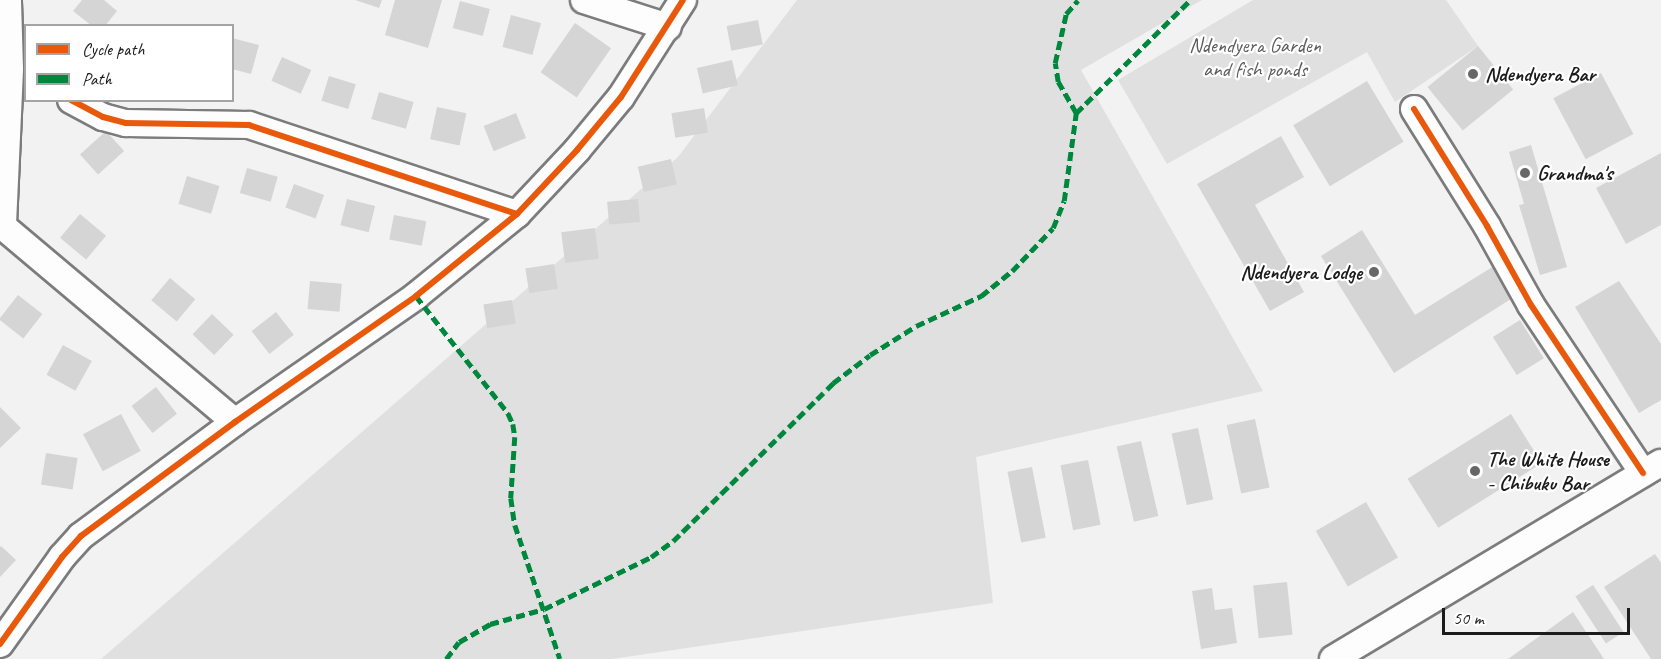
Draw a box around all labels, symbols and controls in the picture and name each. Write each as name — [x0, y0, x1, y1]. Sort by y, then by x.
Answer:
legend — [24, 24, 234, 102]
park label: Ndendyera Garden and fish ponds — [1189, 32, 1321, 82]
text: Cycle path — [82, 38, 144, 60]
place label: Ndendyera Bar — [1485, 61, 1595, 87]
marker: Ndendyera Bar — [1466, 67, 1480, 81]
text: Path — [82, 68, 112, 90]
place label: Grandma's — [1537, 160, 1613, 186]
marker: Grandma's — [1518, 166, 1532, 180]
place label: Ndendyera Lodge — [1240, 259, 1362, 285]
marker: Ndendyera Lodge — [1367, 265, 1381, 279]
place label: The White House - Chibuku Bar — [1487, 446, 1610, 496]
marker: The White House - Chibuku Bar — [1468, 464, 1482, 478]
scale bar — [1445, 596, 1632, 634]
text: 50 m — [1453, 607, 1484, 629]

